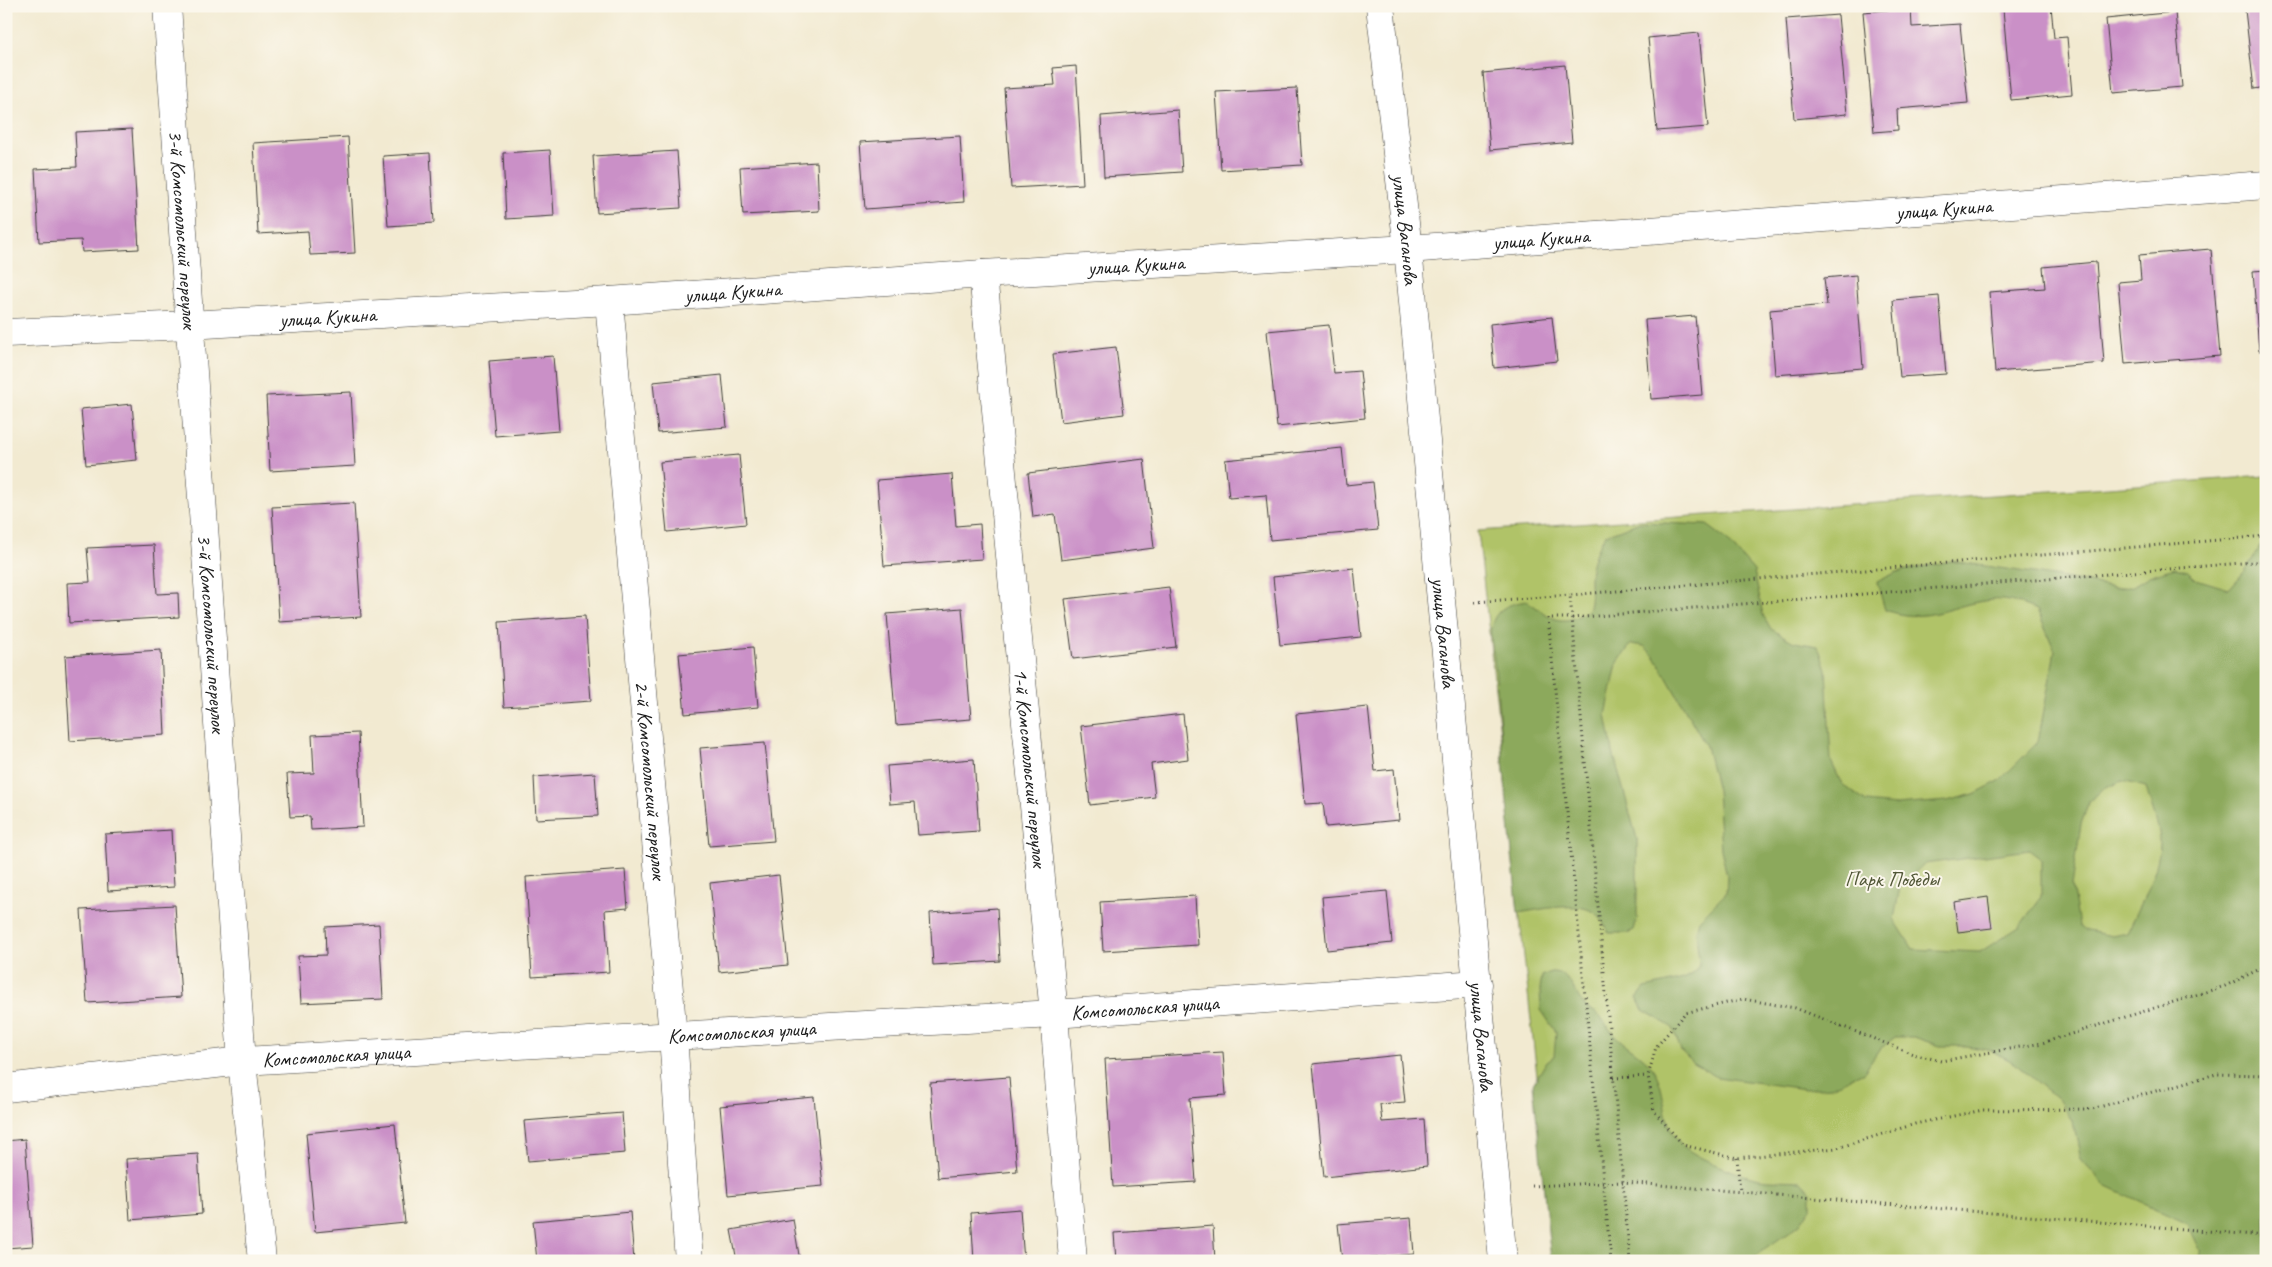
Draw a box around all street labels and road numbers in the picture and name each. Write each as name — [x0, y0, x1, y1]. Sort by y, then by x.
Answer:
street label: 3-й Комсомольский переулок — [163, 129, 203, 332]
street label: улица Ваганова — [1386, 171, 1424, 288]
street label: улица Кукина — [1893, 192, 1996, 226]
street label: улица Кукина — [1490, 222, 1593, 256]
street label: улица Кукина — [1085, 249, 1187, 281]
street label: улица Кукина — [682, 275, 784, 309]
street label: улица Кукина — [277, 301, 379, 333]
street label: 3-й Комсомольский переулок — [192, 533, 232, 736]
street label: улица Ваганова — [1426, 574, 1462, 691]
street label: 1-й Комсомольский переулок — [1008, 667, 1053, 870]
street label: 2-й Комсомольский переулок — [629, 680, 673, 883]
street label: улица Ваганова — [1464, 978, 1500, 1094]
street label: Комсомольская улица — [1070, 989, 1221, 1026]
street label: Комсомольская улица — [667, 1015, 818, 1049]
street label: Комсомольская улица — [262, 1038, 413, 1073]

